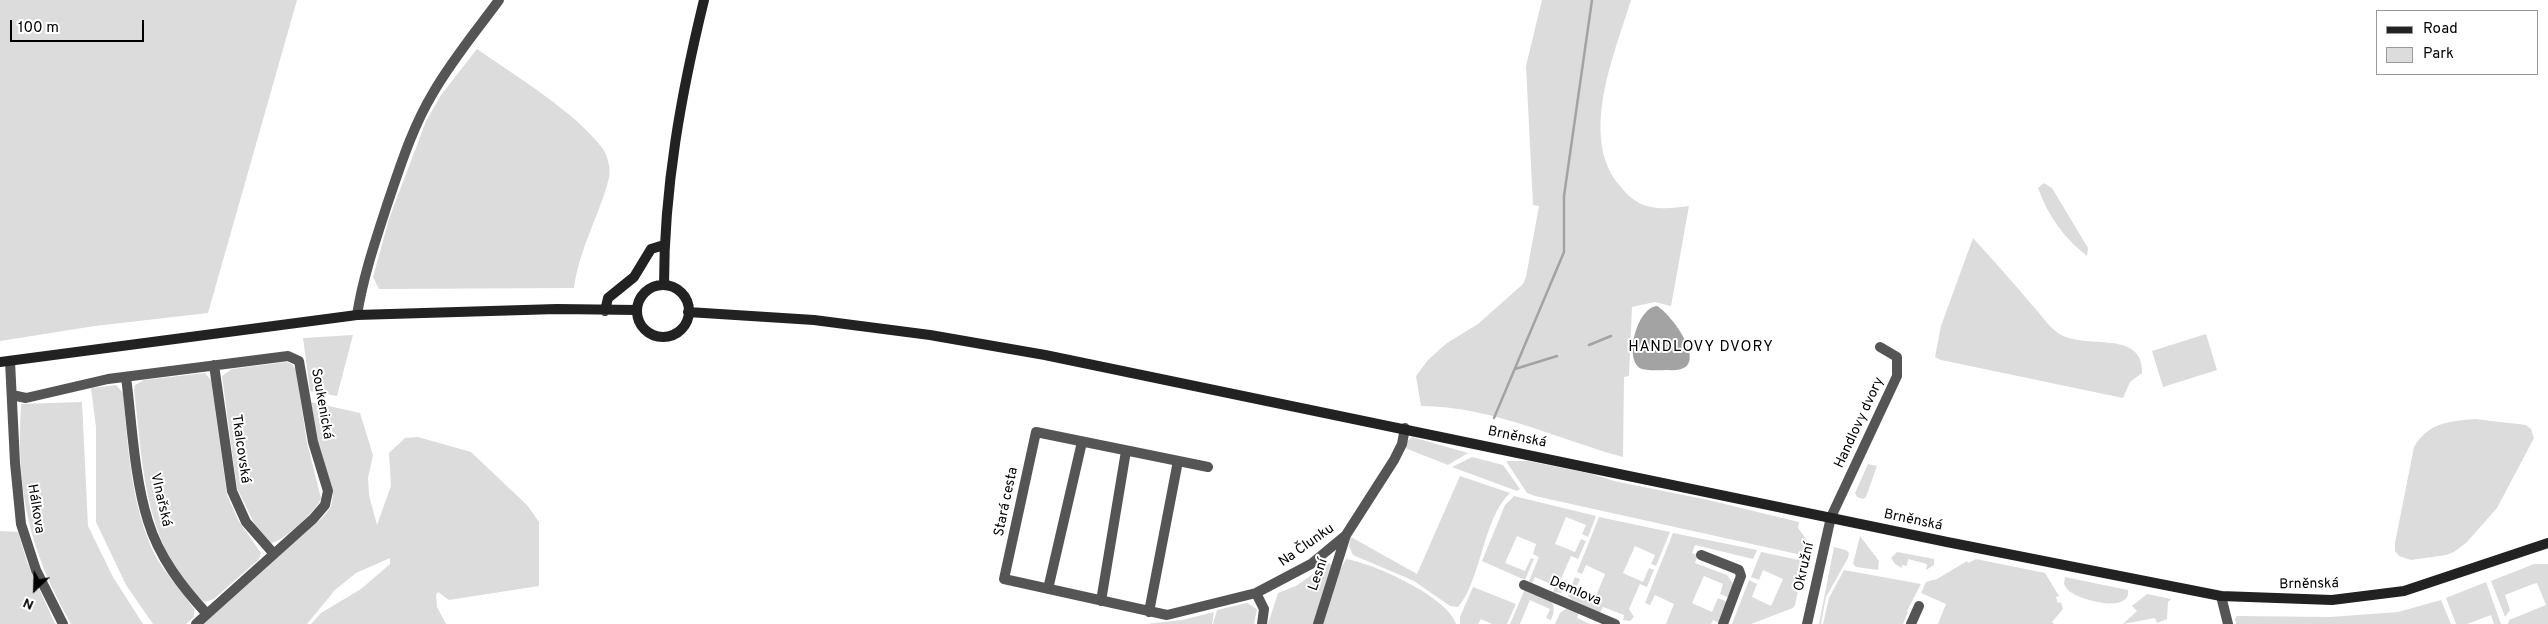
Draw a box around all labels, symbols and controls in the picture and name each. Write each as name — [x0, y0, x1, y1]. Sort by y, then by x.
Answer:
scale bar — [12, 10, 146, 42]
legend — [2376, 10, 2538, 75]
text: 100 m — [18, 19, 59, 38]
text: Road — [2423, 20, 2458, 39]
text: Park — [2423, 45, 2454, 64]
district label: HANDLOVY DVORY — [1626, 339, 1776, 357]
street label: Soukenická — [306, 367, 336, 441]
street label: Handlovy dvory — [1832, 375, 1888, 471]
street label: Tkalcovská — [227, 413, 253, 485]
street label: Brněnská — [1486, 424, 1548, 452]
street label: Stará cesta — [991, 466, 1023, 538]
street label: Vlnařská — [146, 471, 174, 529]
street label: Hálkova — [23, 483, 47, 535]
street label: Brněnská — [1882, 507, 1944, 535]
street label: Na Člunku — [1276, 521, 1338, 571]
street label: Okružní — [1791, 541, 1819, 593]
street label: Lesní — [1306, 557, 1332, 593]
north arrow — [10, 564, 60, 614]
street label: Demlova — [1547, 574, 1603, 610]
street label: Brněnská — [2279, 576, 2339, 594]
text: N — [21, 593, 37, 613]

